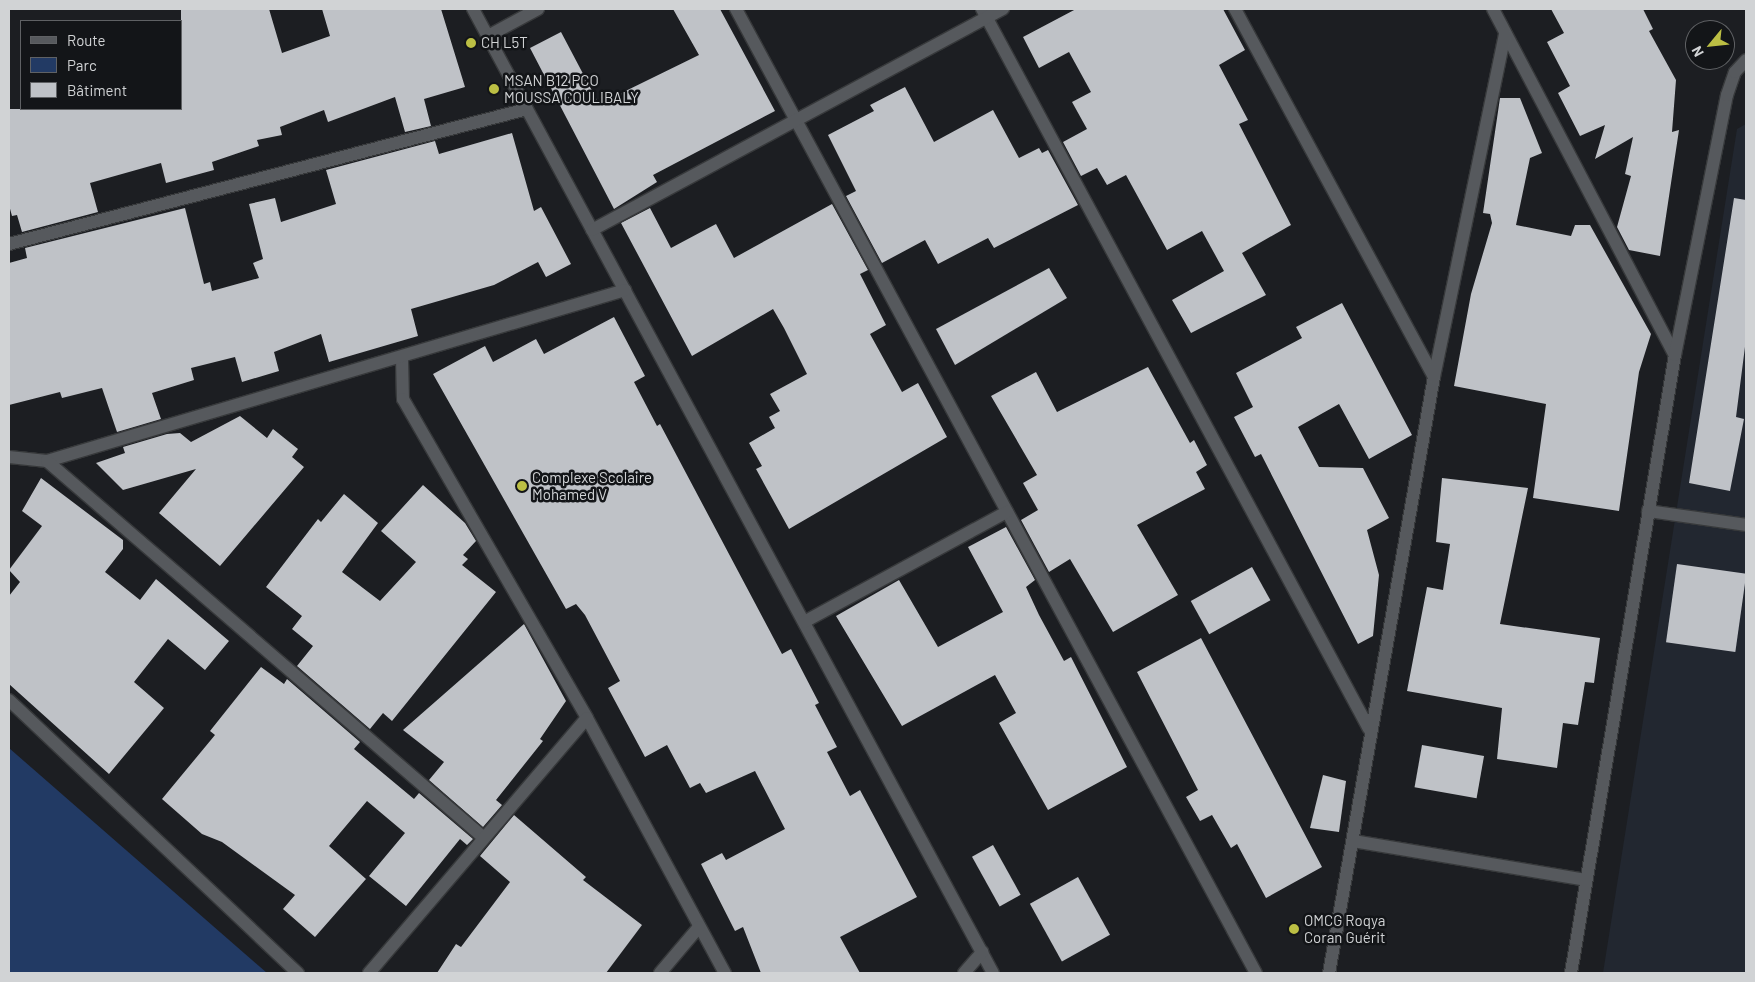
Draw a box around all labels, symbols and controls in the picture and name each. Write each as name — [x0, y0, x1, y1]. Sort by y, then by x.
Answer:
legend — [20, 20, 182, 110]
north arrow — [1685, 20, 1735, 70]
text: Route — [67, 31, 106, 49]
place label: CH L5T — [481, 34, 528, 52]
marker: CH L5T — [465, 37, 477, 49]
text: N — [1688, 44, 1707, 60]
text: Parc — [67, 56, 97, 74]
place label: MSAN B12 PCO MOUSSA COULIBALY — [504, 71, 639, 106]
text: Bâtiment — [67, 81, 127, 99]
marker: MSAN B12 PCO MOUSSA COULIBALY — [488, 83, 500, 95]
place label: Complexe Scolaire Mohamed V — [532, 468, 652, 503]
marker: Complexe Scolaire Mohamed V — [516, 480, 528, 492]
place label: OMCG Roqya Coran Guérit — [1304, 911, 1385, 946]
marker: OMCG Roqya Coran Guérit — [1288, 923, 1300, 935]

